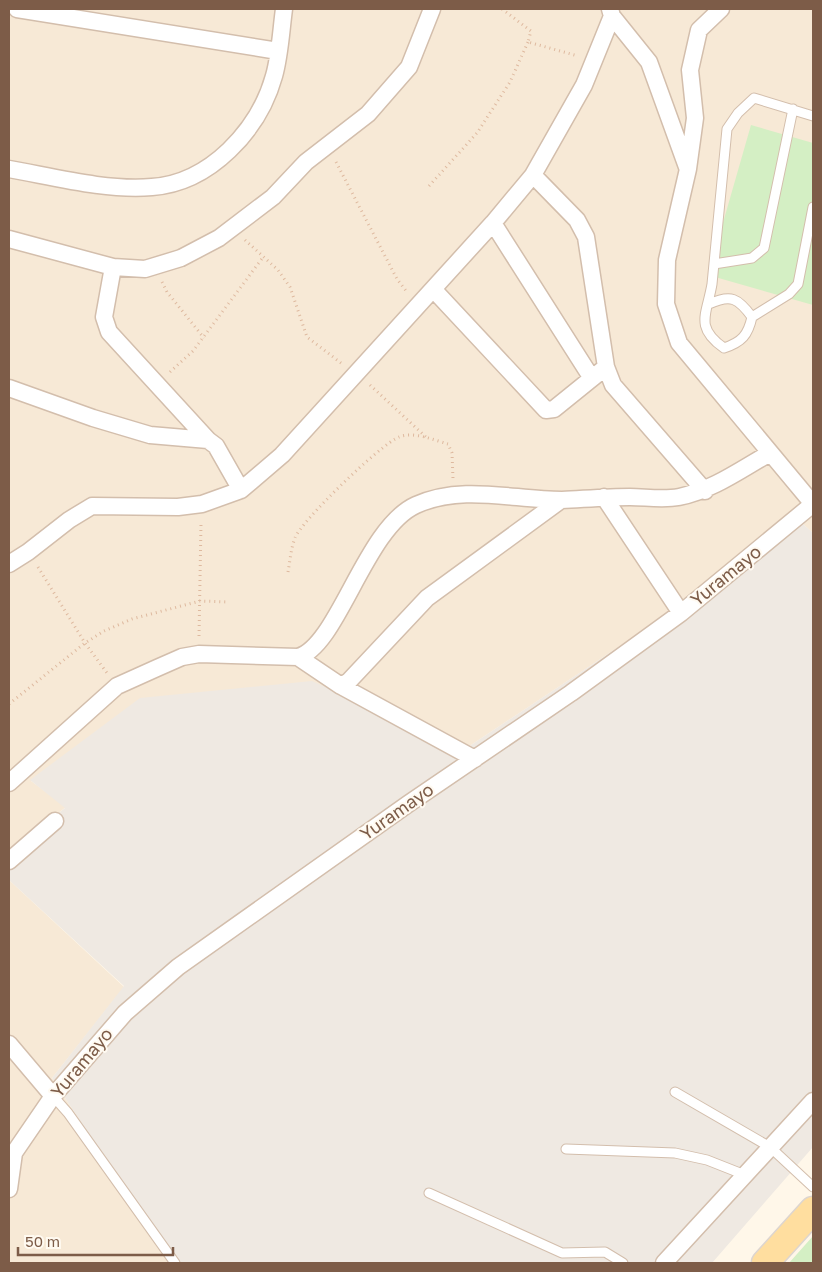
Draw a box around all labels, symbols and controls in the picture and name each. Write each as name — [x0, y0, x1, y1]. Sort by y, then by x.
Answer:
street label: Yuramayo — [686, 540, 765, 610]
street label: Yuramayo — [355, 778, 437, 844]
street label: Yuramayo — [46, 1023, 117, 1102]
scale bar — [18, 1224, 172, 1256]
text: 50 m — [25, 1232, 60, 1250]

